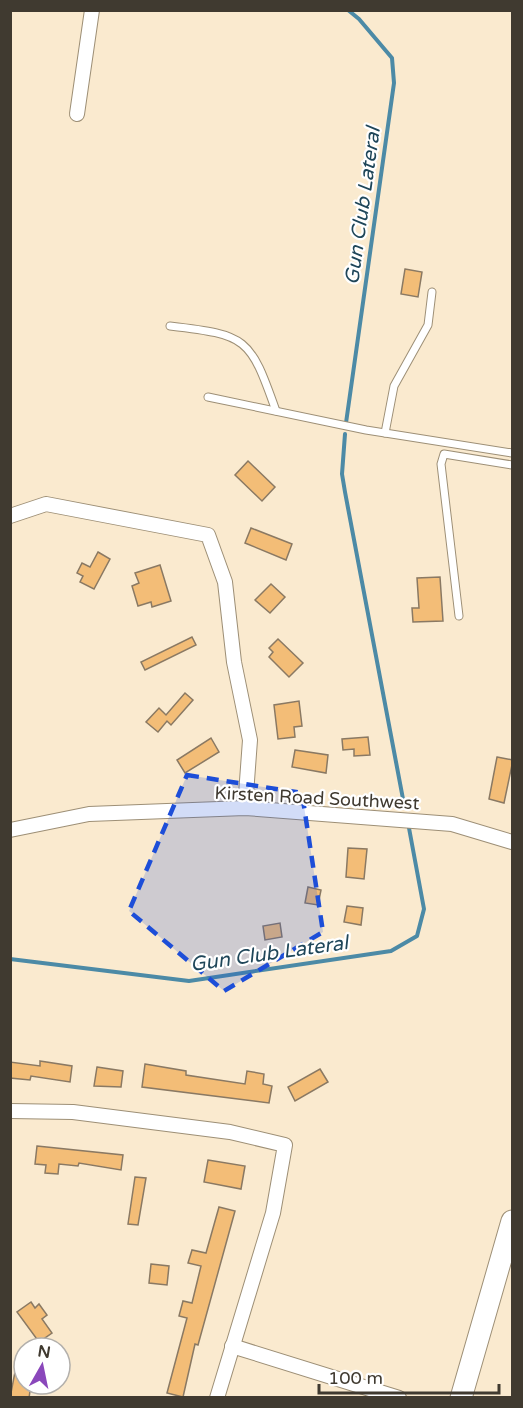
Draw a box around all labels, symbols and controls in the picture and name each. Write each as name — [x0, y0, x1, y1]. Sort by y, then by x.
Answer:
water label: Gun Club Lateral — [340, 124, 386, 286]
street label: Kirsten Road Southwest — [214, 782, 420, 814]
water label: Gun Club Lateral — [189, 931, 351, 977]
north arrow — [12, 1336, 72, 1396]
text: N — [36, 1341, 52, 1363]
scale bar — [319, 1357, 499, 1395]
text: 100 m — [328, 1367, 383, 1389]

